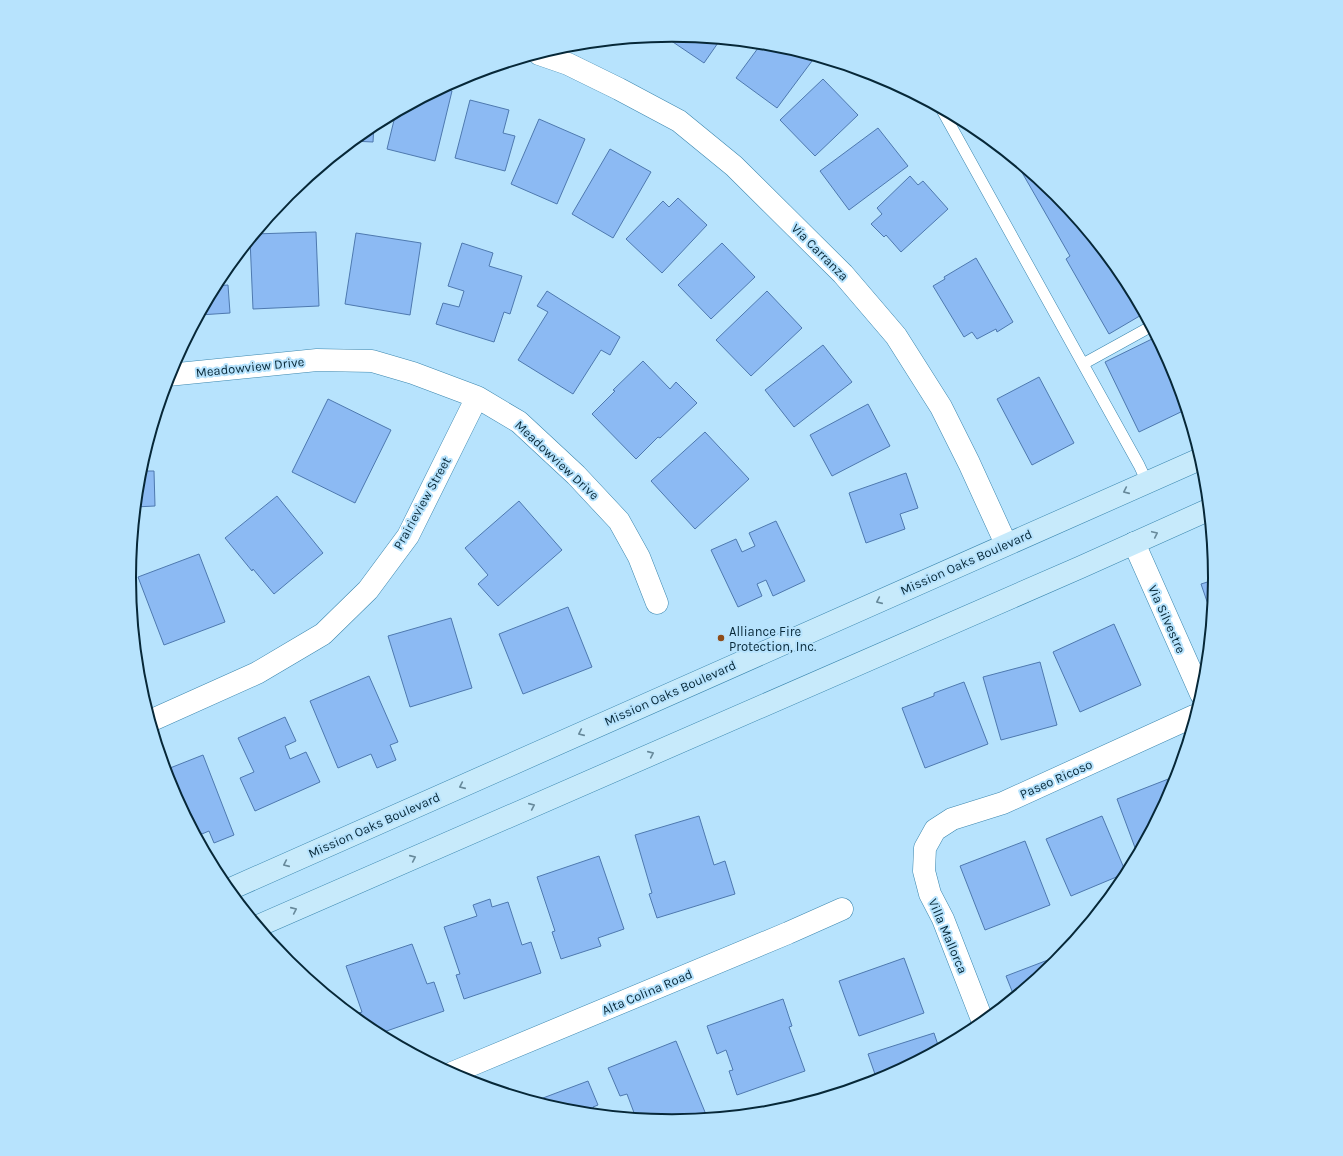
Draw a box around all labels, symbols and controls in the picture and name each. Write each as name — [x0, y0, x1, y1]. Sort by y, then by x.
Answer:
street label: Via Carranza — [788, 220, 852, 284]
street label: Meadowview Drive — [195, 354, 305, 380]
street label: Meadowview Drive — [512, 417, 602, 503]
street label: Prairieview Street — [390, 454, 454, 552]
one-way arrow — [1122, 486, 1130, 494]
street label: Mission Oaks Boulevard — [898, 526, 1034, 598]
one-way arrow — [1151, 531, 1159, 539]
street label: Via Silvestre — [1145, 583, 1189, 656]
one-way arrow — [876, 596, 883, 604]
place label: Alliance Fire Protection, Inc. — [729, 624, 816, 654]
marker: Alliance Fire Protection, Inc. — [716, 633, 726, 643]
street label: Mission Oaks Boulevard — [602, 657, 738, 729]
one-way arrow — [578, 728, 585, 736]
one-way arrow — [648, 751, 655, 759]
street label: Paseo Ricoso — [1017, 756, 1095, 802]
one-way arrow — [459, 781, 467, 789]
street label: Mission Oaks Boulevard — [306, 789, 442, 861]
one-way arrow — [529, 803, 536, 811]
one-way arrow — [409, 855, 416, 863]
one-way arrow — [282, 859, 290, 867]
street label: Villa Mallorca — [926, 896, 970, 976]
one-way arrow — [290, 907, 297, 915]
street label: Alta Colina Road — [599, 966, 695, 1018]

